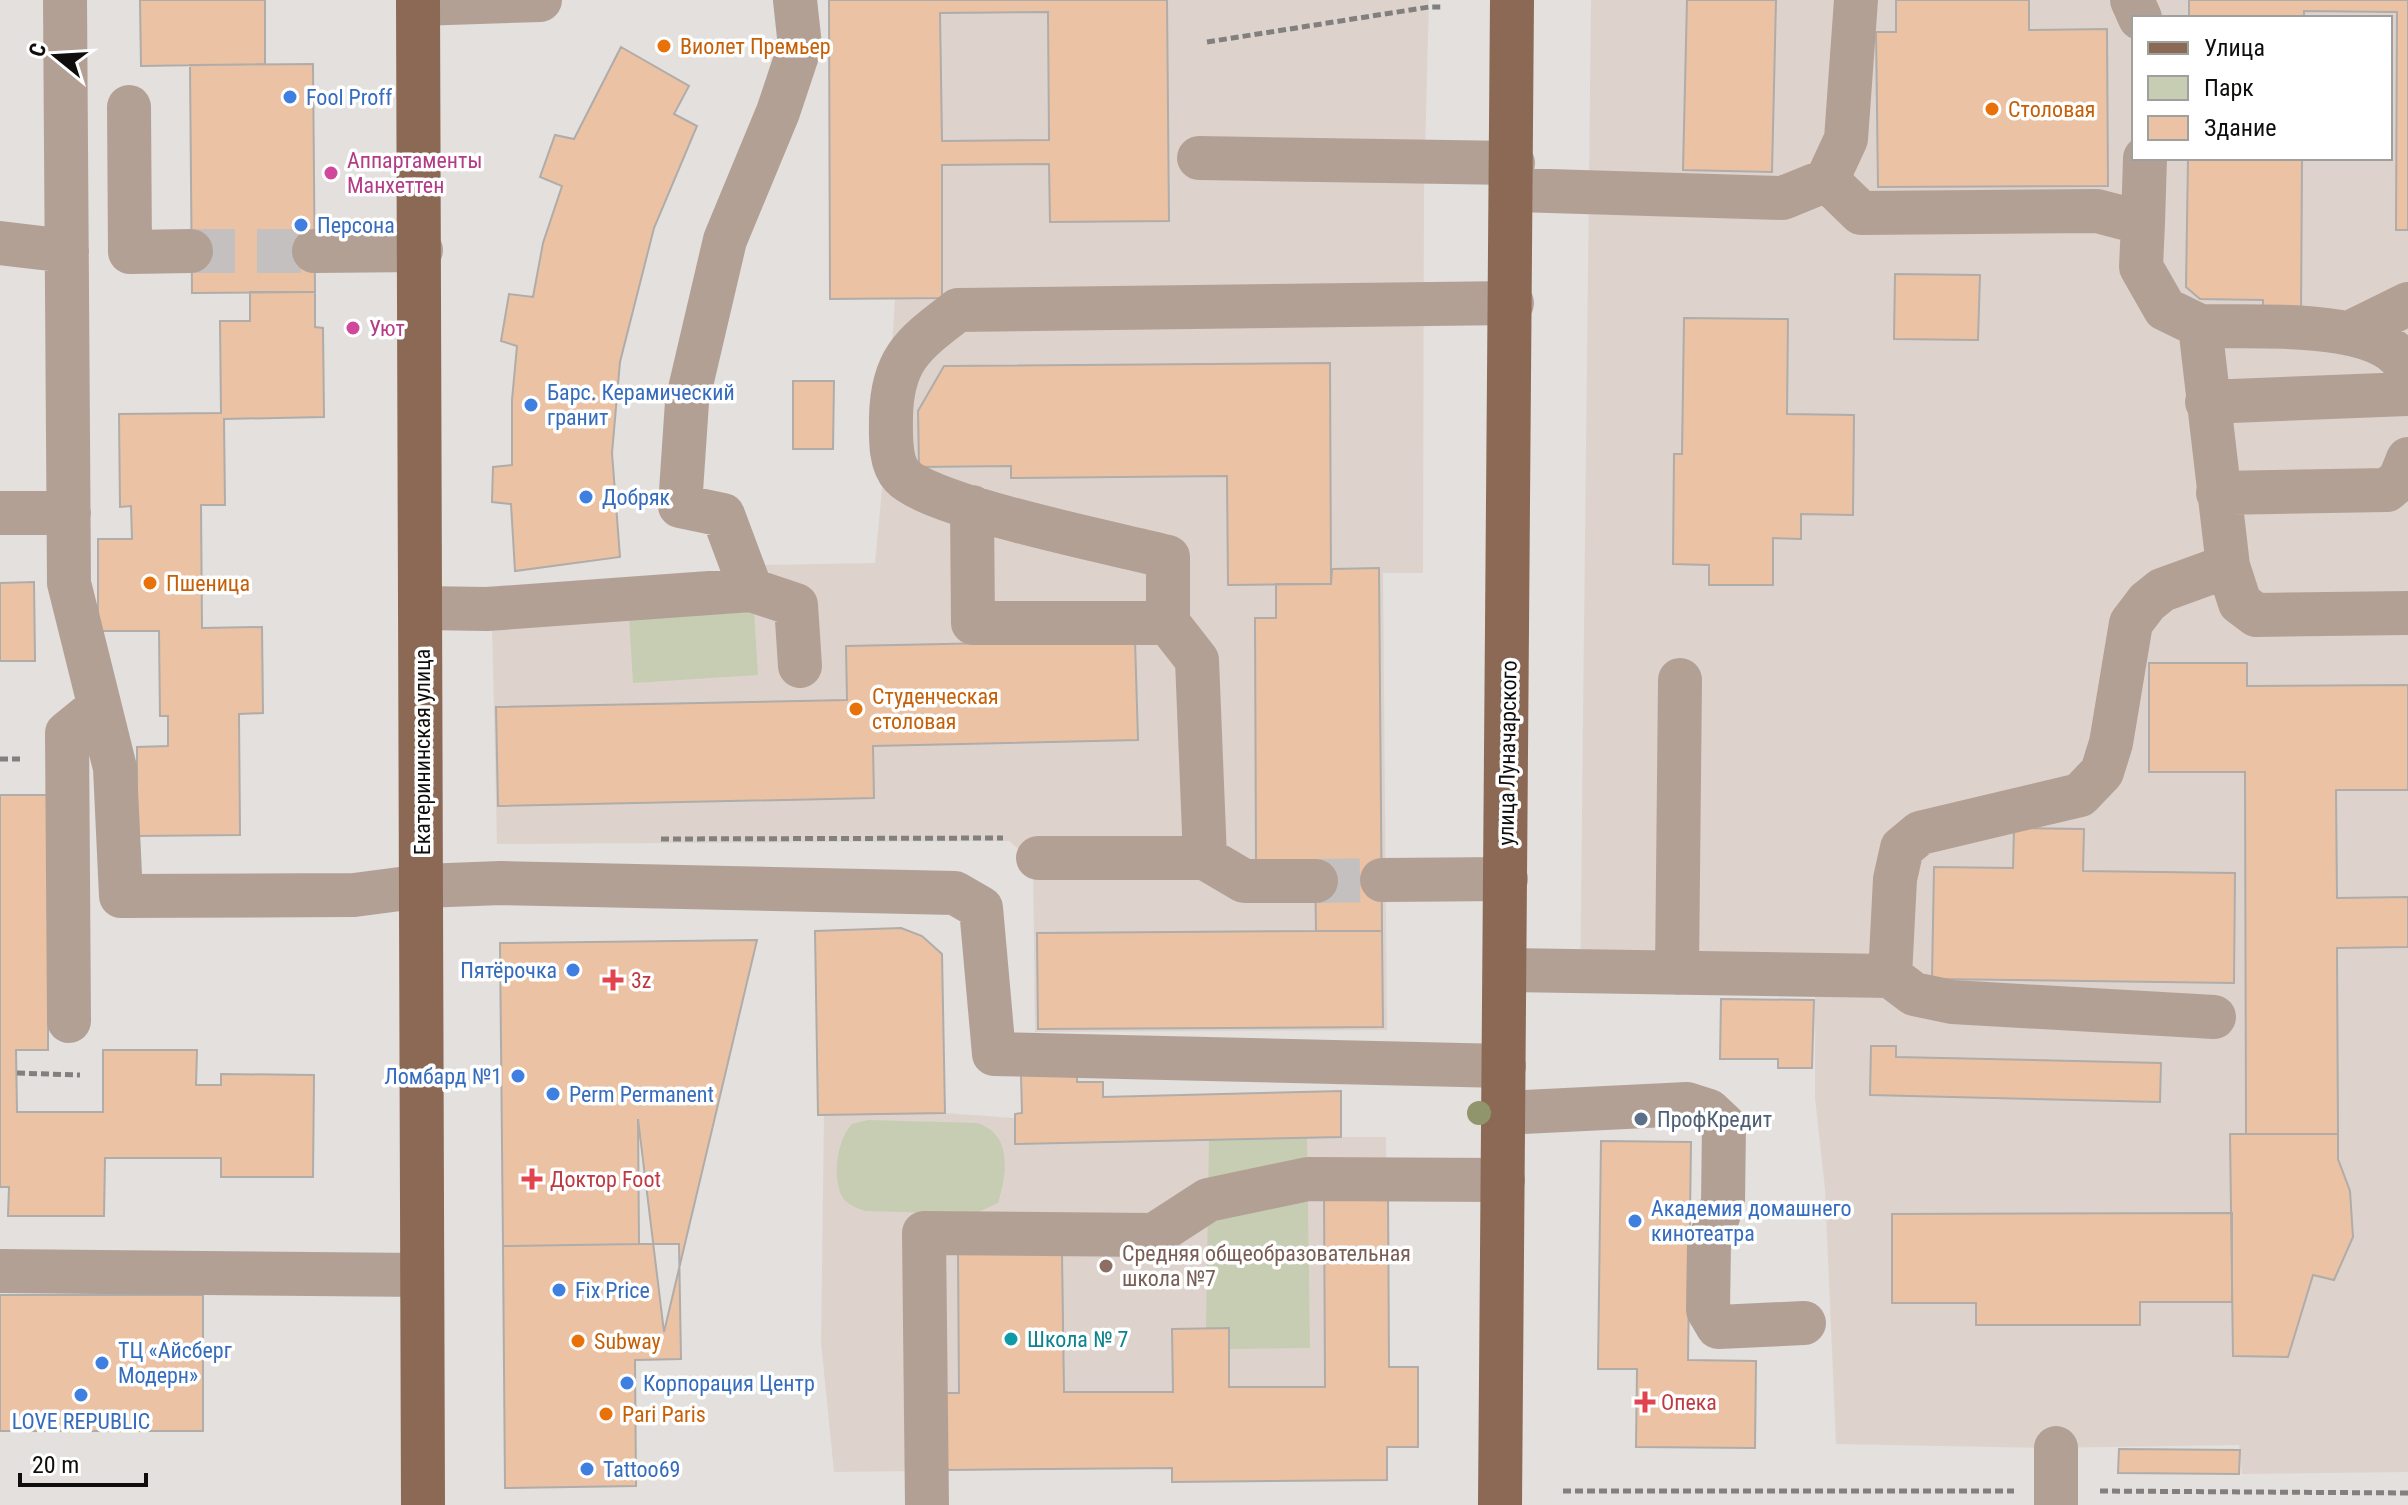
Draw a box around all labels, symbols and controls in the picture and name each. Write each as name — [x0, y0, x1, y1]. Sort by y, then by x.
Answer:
north arrow — [16, 16, 96, 96]
legend — [2132, 16, 2392, 160]
place label: Виолет Премьер — [680, 34, 831, 59]
text: Улица — [2204, 34, 2265, 62]
marker: Виолет Премьер — [655, 37, 673, 55]
text: С — [24, 40, 51, 60]
text: Парк — [2204, 74, 2254, 102]
place label: Fool Proff — [306, 85, 392, 110]
marker: Fool Proff — [281, 88, 299, 106]
place label: Стoловая — [2008, 97, 2095, 122]
marker: Стoловая — [1983, 100, 2001, 118]
text: Здание — [2204, 114, 2276, 142]
place label: Аппартаменты Манхеттен — [347, 148, 482, 198]
marker: Аппартаменты Манхеттен — [322, 164, 340, 182]
place label: Персона — [317, 213, 395, 238]
marker: Персона — [292, 216, 310, 234]
place label: Уют — [369, 316, 405, 341]
marker: Уют — [344, 319, 362, 337]
place label: Барс. Керамический гранит — [547, 380, 735, 430]
marker: Барс. Керамический гранит — [522, 396, 540, 414]
place label: Добряк — [602, 485, 671, 510]
marker: Добряк — [577, 488, 595, 506]
place label: Пшеница — [166, 571, 250, 596]
marker: Пшеница — [141, 574, 159, 592]
street label: Екатерининская улица — [410, 649, 435, 855]
street label: улица Луначарского — [1493, 660, 1522, 846]
place label: Студенческая столовая — [872, 684, 999, 734]
marker: Студенческая столовая — [847, 700, 865, 718]
place label: Пятёрочка — [460, 958, 557, 983]
marker: Пятёрочка — [564, 961, 582, 979]
place label: 3z — [631, 968, 652, 993]
marker: 3z — [602, 969, 624, 991]
place label: Ломбард №1 — [384, 1064, 502, 1089]
marker: Ломбард №1 — [509, 1067, 527, 1085]
place label: Perm Permanent — [569, 1082, 714, 1107]
marker: Perm Permanent — [544, 1085, 562, 1103]
place label: ПрофКредит — [1657, 1107, 1772, 1132]
marker: ПрофКредит — [1632, 1110, 1650, 1128]
place label: Доктор Foot — [550, 1167, 661, 1192]
marker: Доктор Foot — [521, 1168, 543, 1190]
place label: Академия домашнего кинотеатра — [1651, 1196, 1852, 1246]
marker: Академия домашнего кинотеатра — [1626, 1212, 1644, 1230]
place label: Средняя общеобразовательная школа №7 — [1122, 1241, 1411, 1291]
marker: Средняя общеобразовательная школа №7 — [1097, 1257, 1115, 1275]
place label: Fix Price — [575, 1278, 650, 1303]
marker: Fix Price — [550, 1281, 568, 1299]
place label: Школа № 7 — [1027, 1327, 1128, 1352]
place label: Subway — [594, 1329, 661, 1354]
marker: Школа № 7 — [1002, 1330, 1020, 1348]
marker: Subway — [569, 1332, 587, 1350]
place label: ТЦ «Айсберг Модерн» — [118, 1338, 232, 1388]
marker: ТЦ «Айсберг Модерн» — [93, 1354, 111, 1372]
place label: Корпорация Центр — [643, 1371, 815, 1396]
marker: Корпорация Центр — [618, 1374, 636, 1392]
marker: LOVE REPUBLIC — [72, 1386, 90, 1404]
place label: Опека — [1661, 1390, 1717, 1415]
marker: Опека — [1636, 1393, 1654, 1411]
place label: Pari Paris — [622, 1402, 706, 1427]
marker: Pari Paris — [597, 1405, 615, 1423]
place label: LOVE REPUBLIC — [12, 1409, 150, 1434]
scale bar — [20, 1437, 146, 1487]
text: 20 m — [32, 1451, 79, 1479]
place label: Tattoo69 — [603, 1457, 680, 1482]
marker: Tattoo69 — [578, 1460, 596, 1478]

